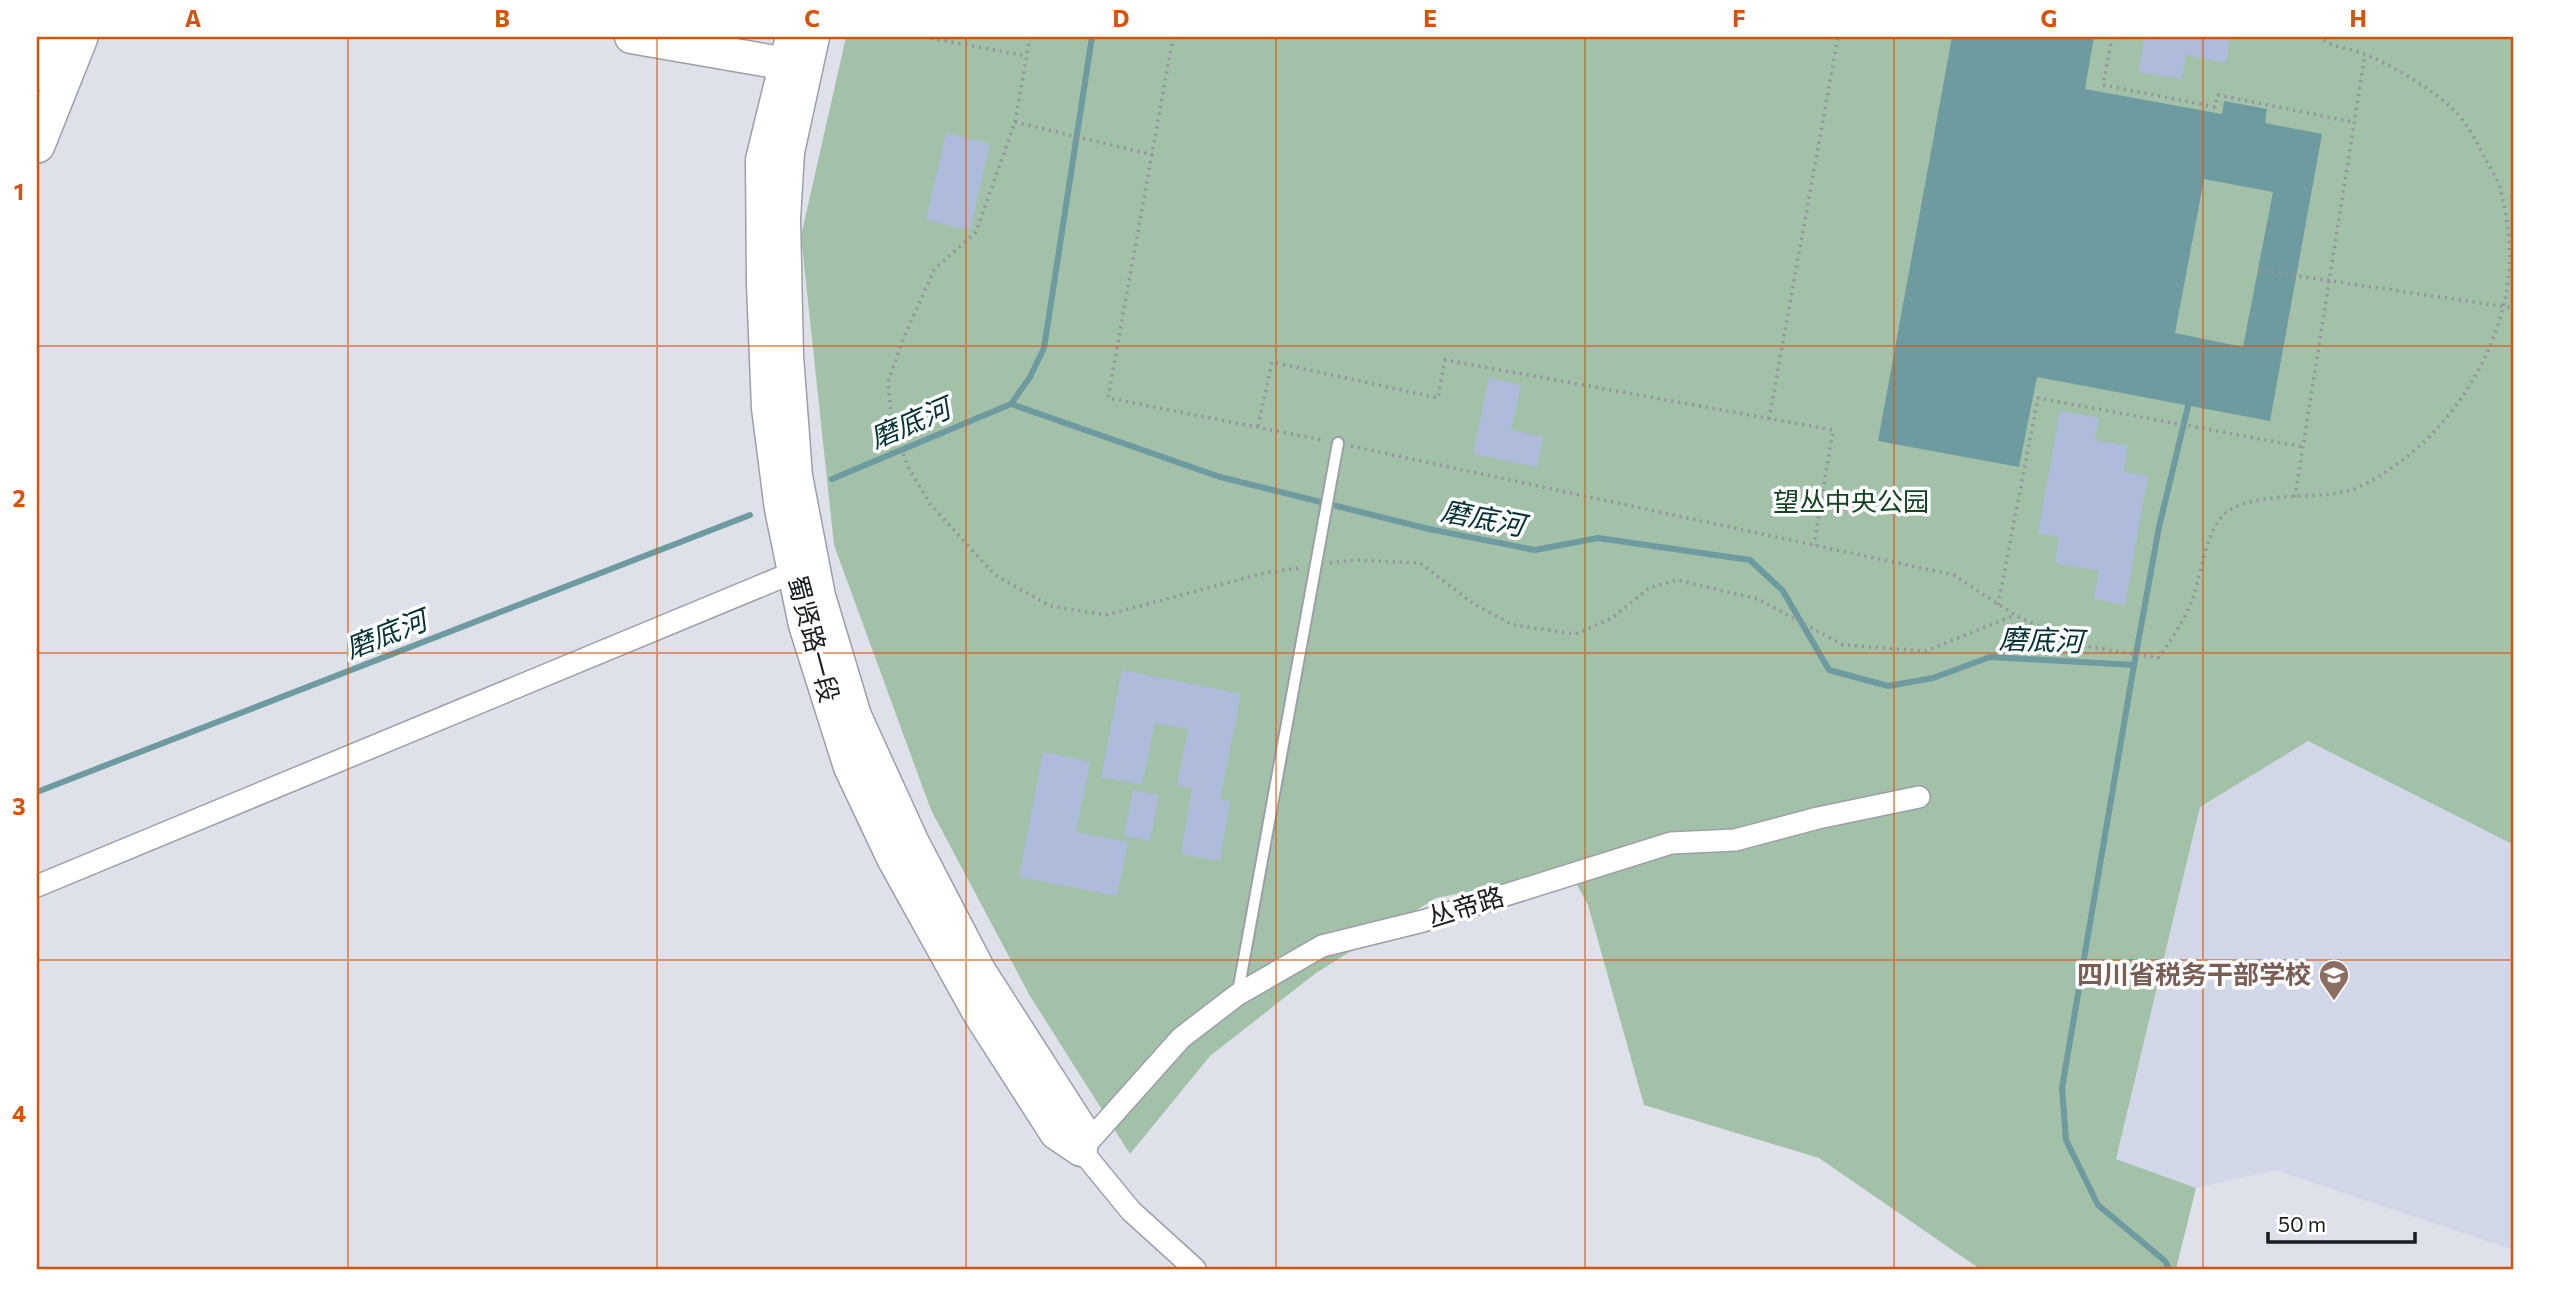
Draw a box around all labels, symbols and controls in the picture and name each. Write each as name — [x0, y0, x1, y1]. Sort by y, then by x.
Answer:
text: A — [185, 4, 202, 32]
text: B — [494, 4, 510, 32]
text: C — [804, 4, 820, 32]
text: D — [1113, 4, 1130, 32]
text: E — [1423, 4, 1437, 32]
text: F — [1732, 4, 1746, 32]
text: G — [2041, 4, 2057, 32]
text: H — [2349, 4, 2367, 32]
text: 1 — [14, 177, 24, 205]
water label: 磨底河 — [864, 388, 960, 454]
text: 2 — [12, 484, 26, 512]
park label: 望丛中央公园 — [1773, 485, 1929, 516]
water label: 磨底河 — [1439, 492, 1533, 543]
street label: 蜀贤路一段 — [783, 572, 846, 705]
water label: 磨底河 — [340, 600, 436, 664]
water label: 磨底河 — [1998, 621, 2089, 658]
text: 3 — [12, 792, 26, 820]
street label: 丛帝路 — [1424, 879, 1507, 932]
place label: 四川省税务干部学校 — [2077, 958, 2311, 989]
school or university icon: 四川省税务干部学校 — [2317, 958, 2351, 1002]
text: 4 — [12, 1099, 26, 1127]
scale bar — [2268, 1201, 2414, 1245]
text: 50 m — [2278, 1211, 2326, 1236]

